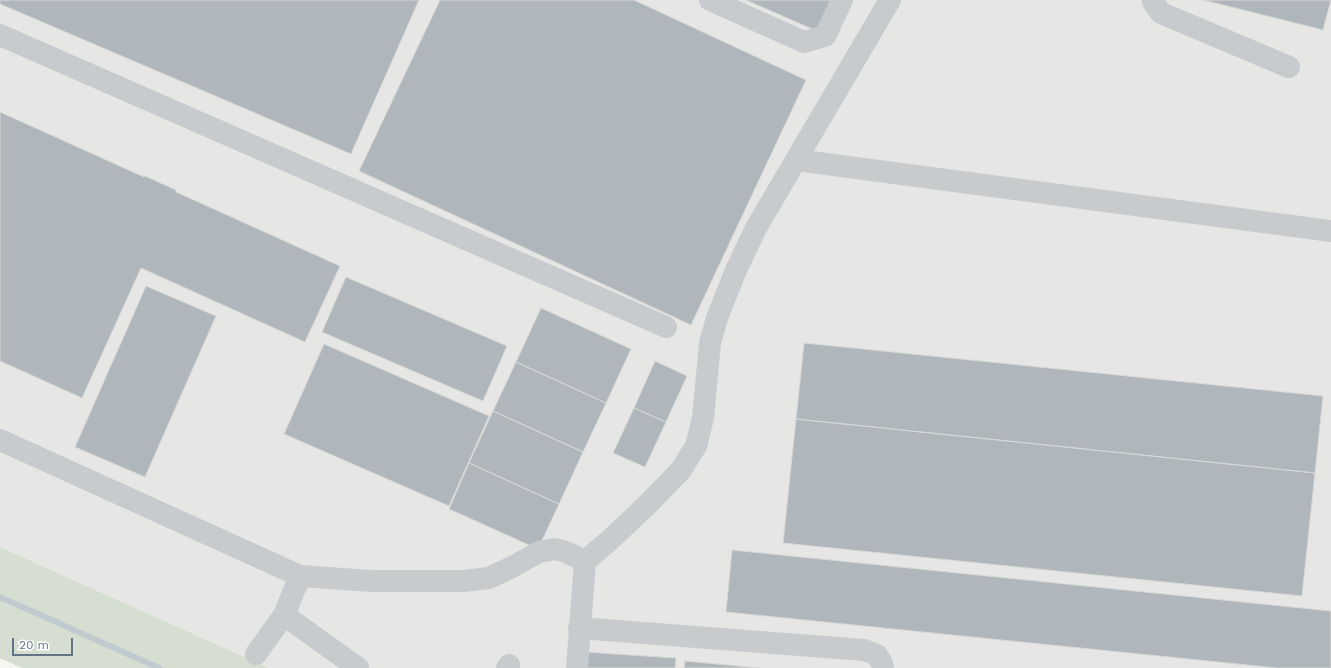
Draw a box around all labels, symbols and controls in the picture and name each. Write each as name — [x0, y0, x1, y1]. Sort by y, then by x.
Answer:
scale bar — [14, 630, 75, 656]
text: 20 m — [19, 638, 49, 652]

